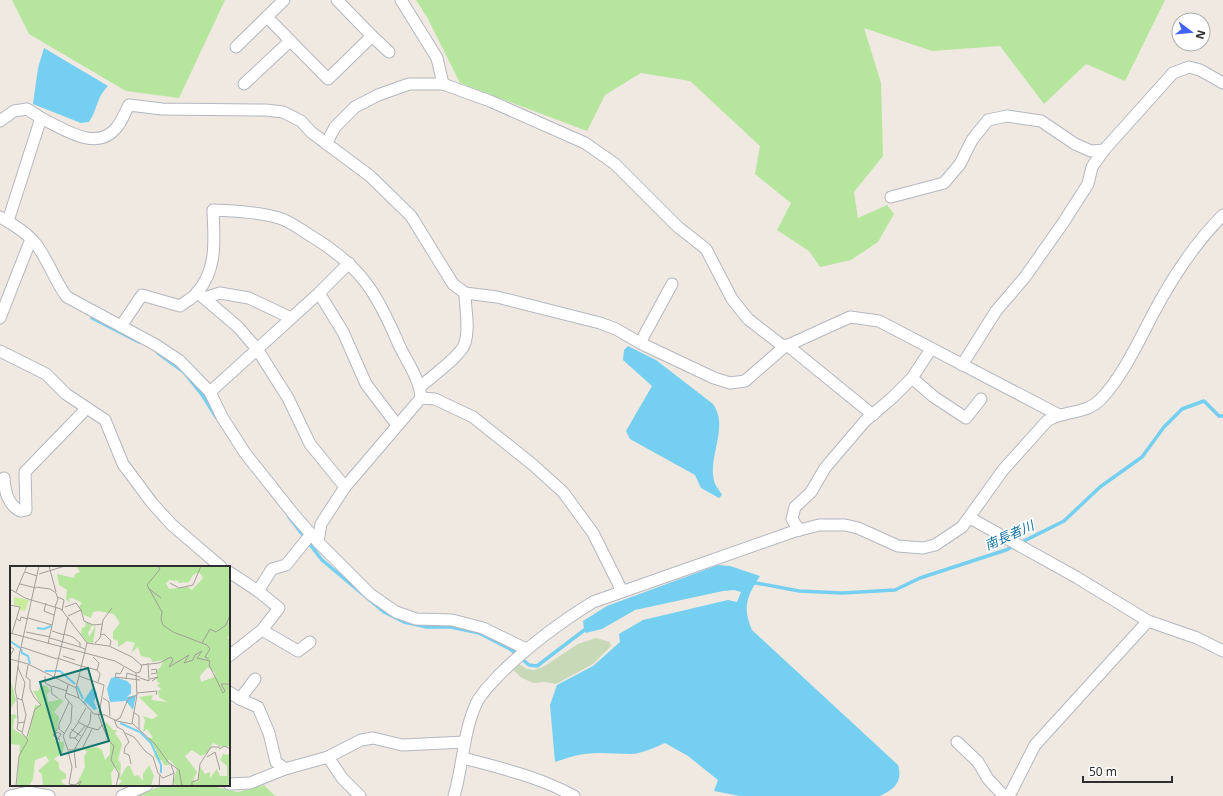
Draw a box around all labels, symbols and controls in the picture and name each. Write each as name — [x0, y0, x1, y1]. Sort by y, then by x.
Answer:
north arrow — [1171, 12, 1211, 52]
text: N — [1193, 29, 1210, 41]
water label: 南長者川 — [982, 515, 1038, 554]
inset map — [10, 566, 230, 786]
scale bar — [1083, 758, 1172, 784]
text: 50 m — [1089, 763, 1117, 780]

